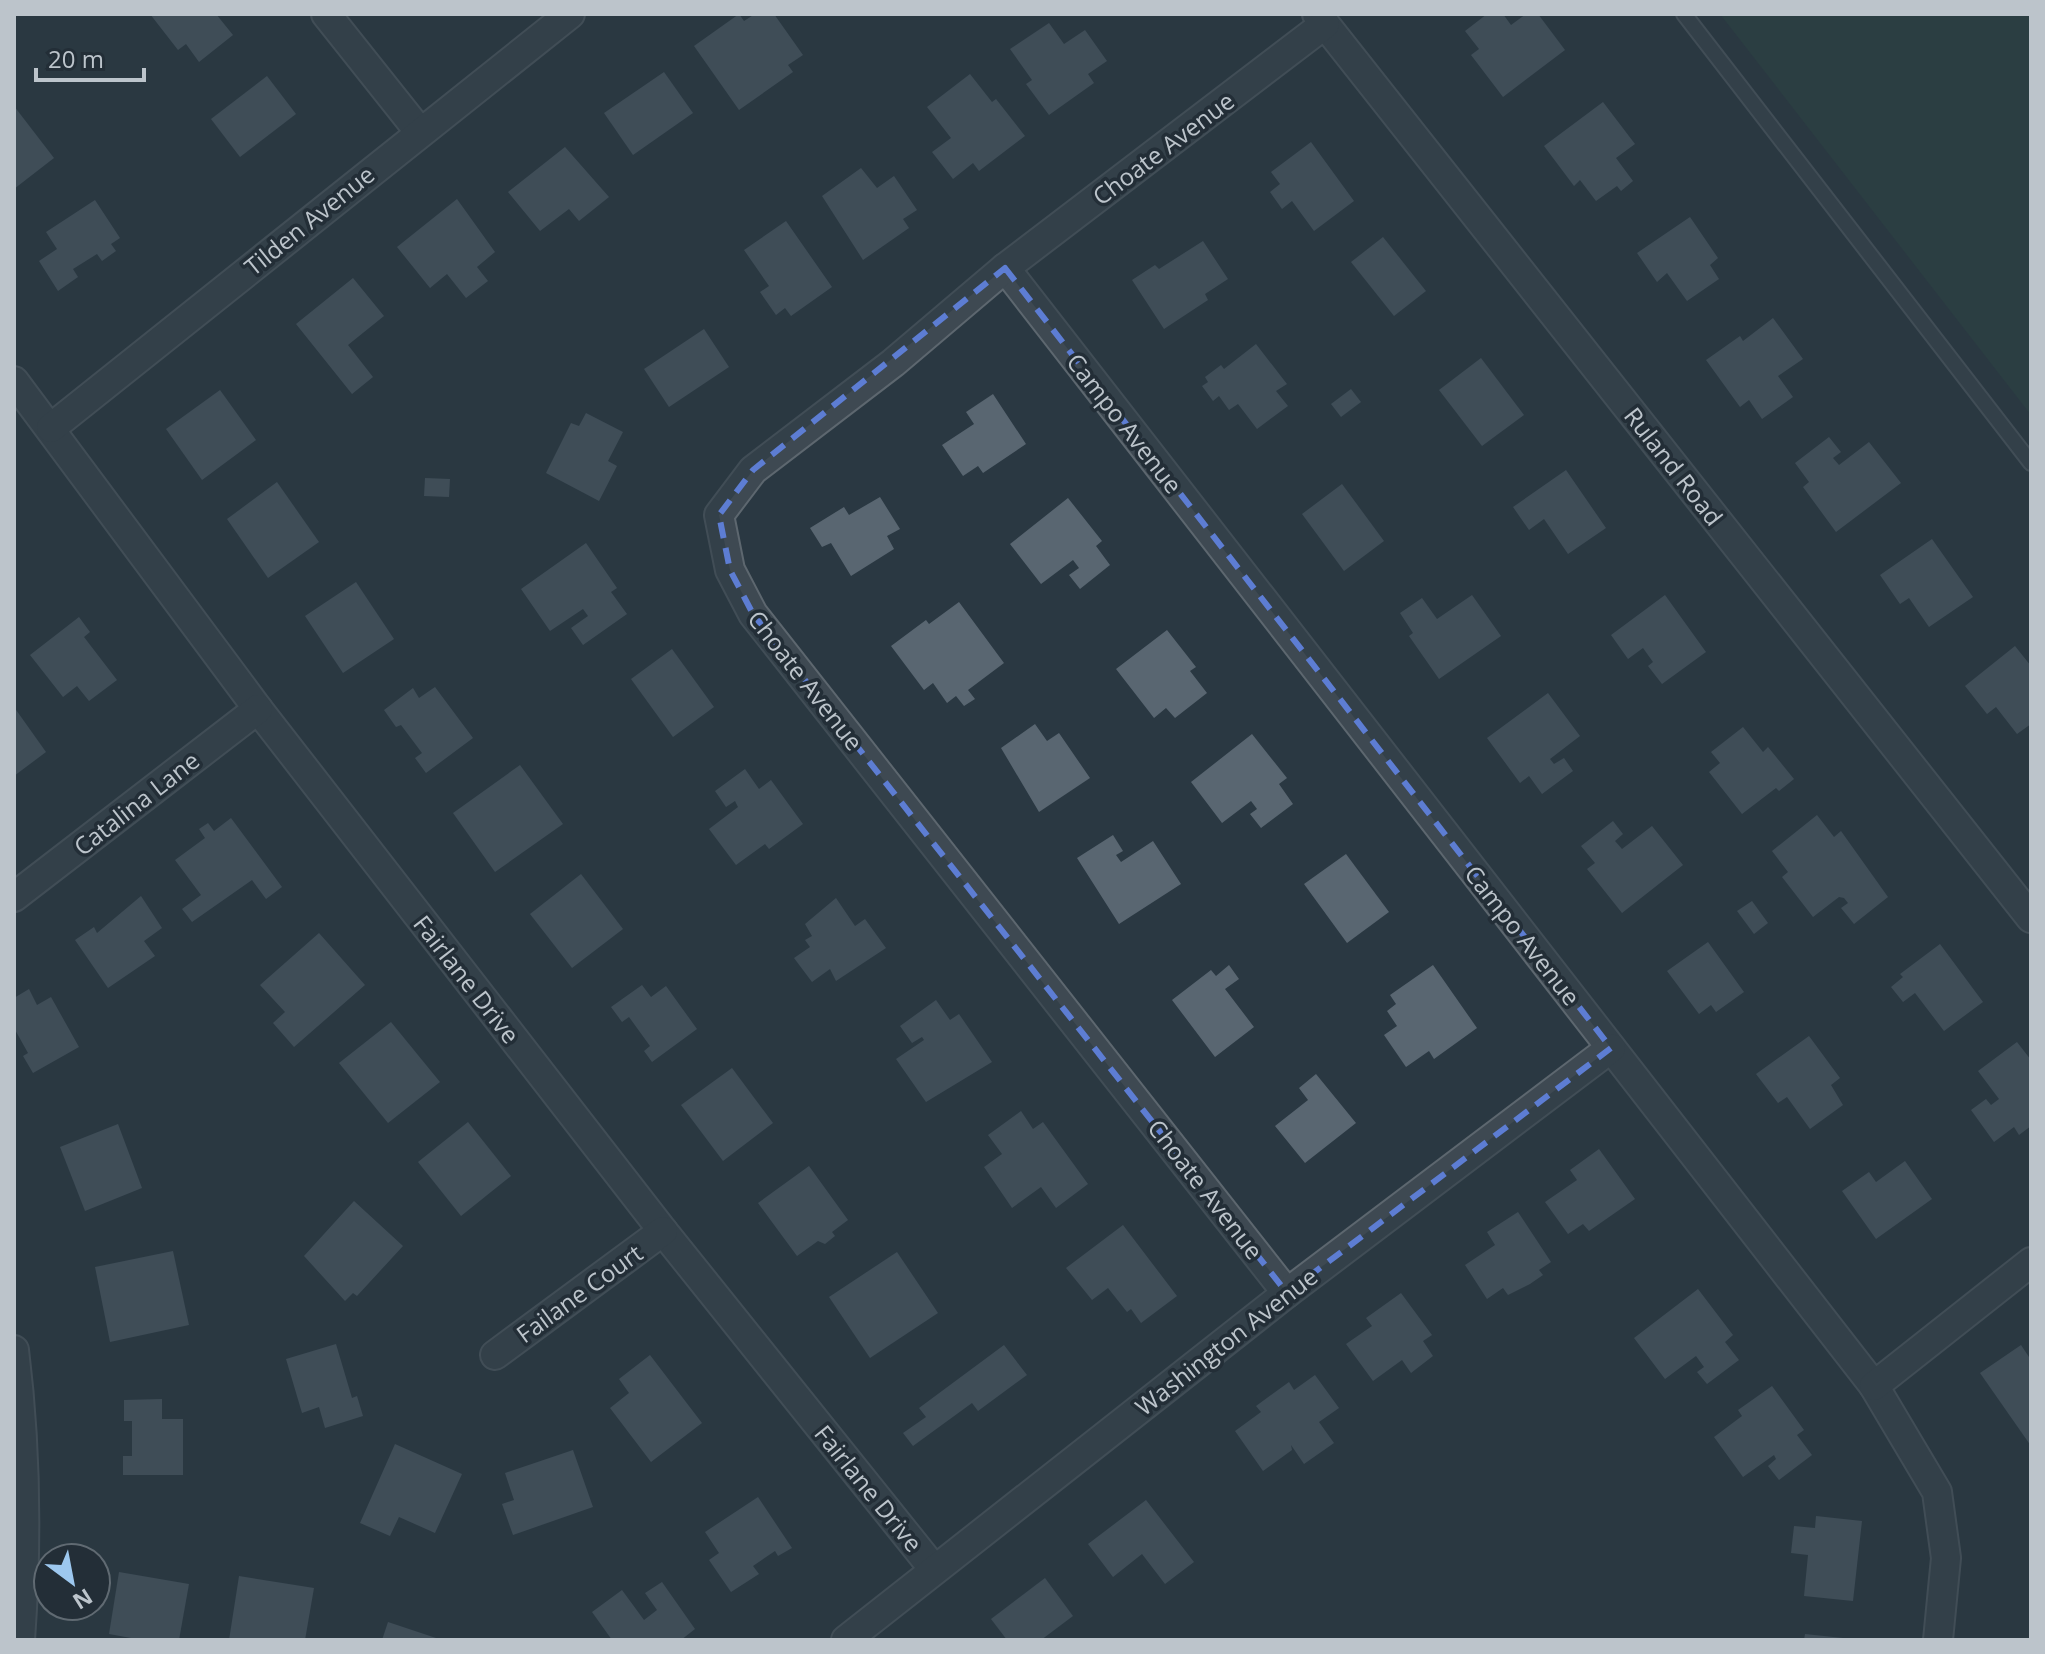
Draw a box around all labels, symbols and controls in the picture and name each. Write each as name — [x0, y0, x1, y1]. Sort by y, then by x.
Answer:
scale bar — [36, 32, 144, 82]
text: 20 m — [48, 42, 104, 75]
street label: Choate Avenue — [1085, 84, 1241, 212]
street label: Tilden Avenue — [237, 157, 381, 283]
street label: Campo Avenue — [1060, 346, 1190, 500]
street label: Ruland Road — [1617, 400, 1731, 532]
street label: Choate Avenue — [741, 603, 871, 757]
street label: Catalina Lane — [66, 744, 206, 862]
street label: Campo Avenue — [1458, 858, 1588, 1012]
street label: Fairlane Drive — [407, 908, 527, 1050]
street label: Choate Avenue — [1141, 1112, 1271, 1266]
street label: Failane Court — [509, 1236, 649, 1350]
street label: Washington Avenue — [1128, 1259, 1324, 1423]
street label: Fairlane Drive — [808, 1418, 930, 1558]
north arrow — [32, 1542, 112, 1622]
text: N — [68, 1582, 99, 1617]

